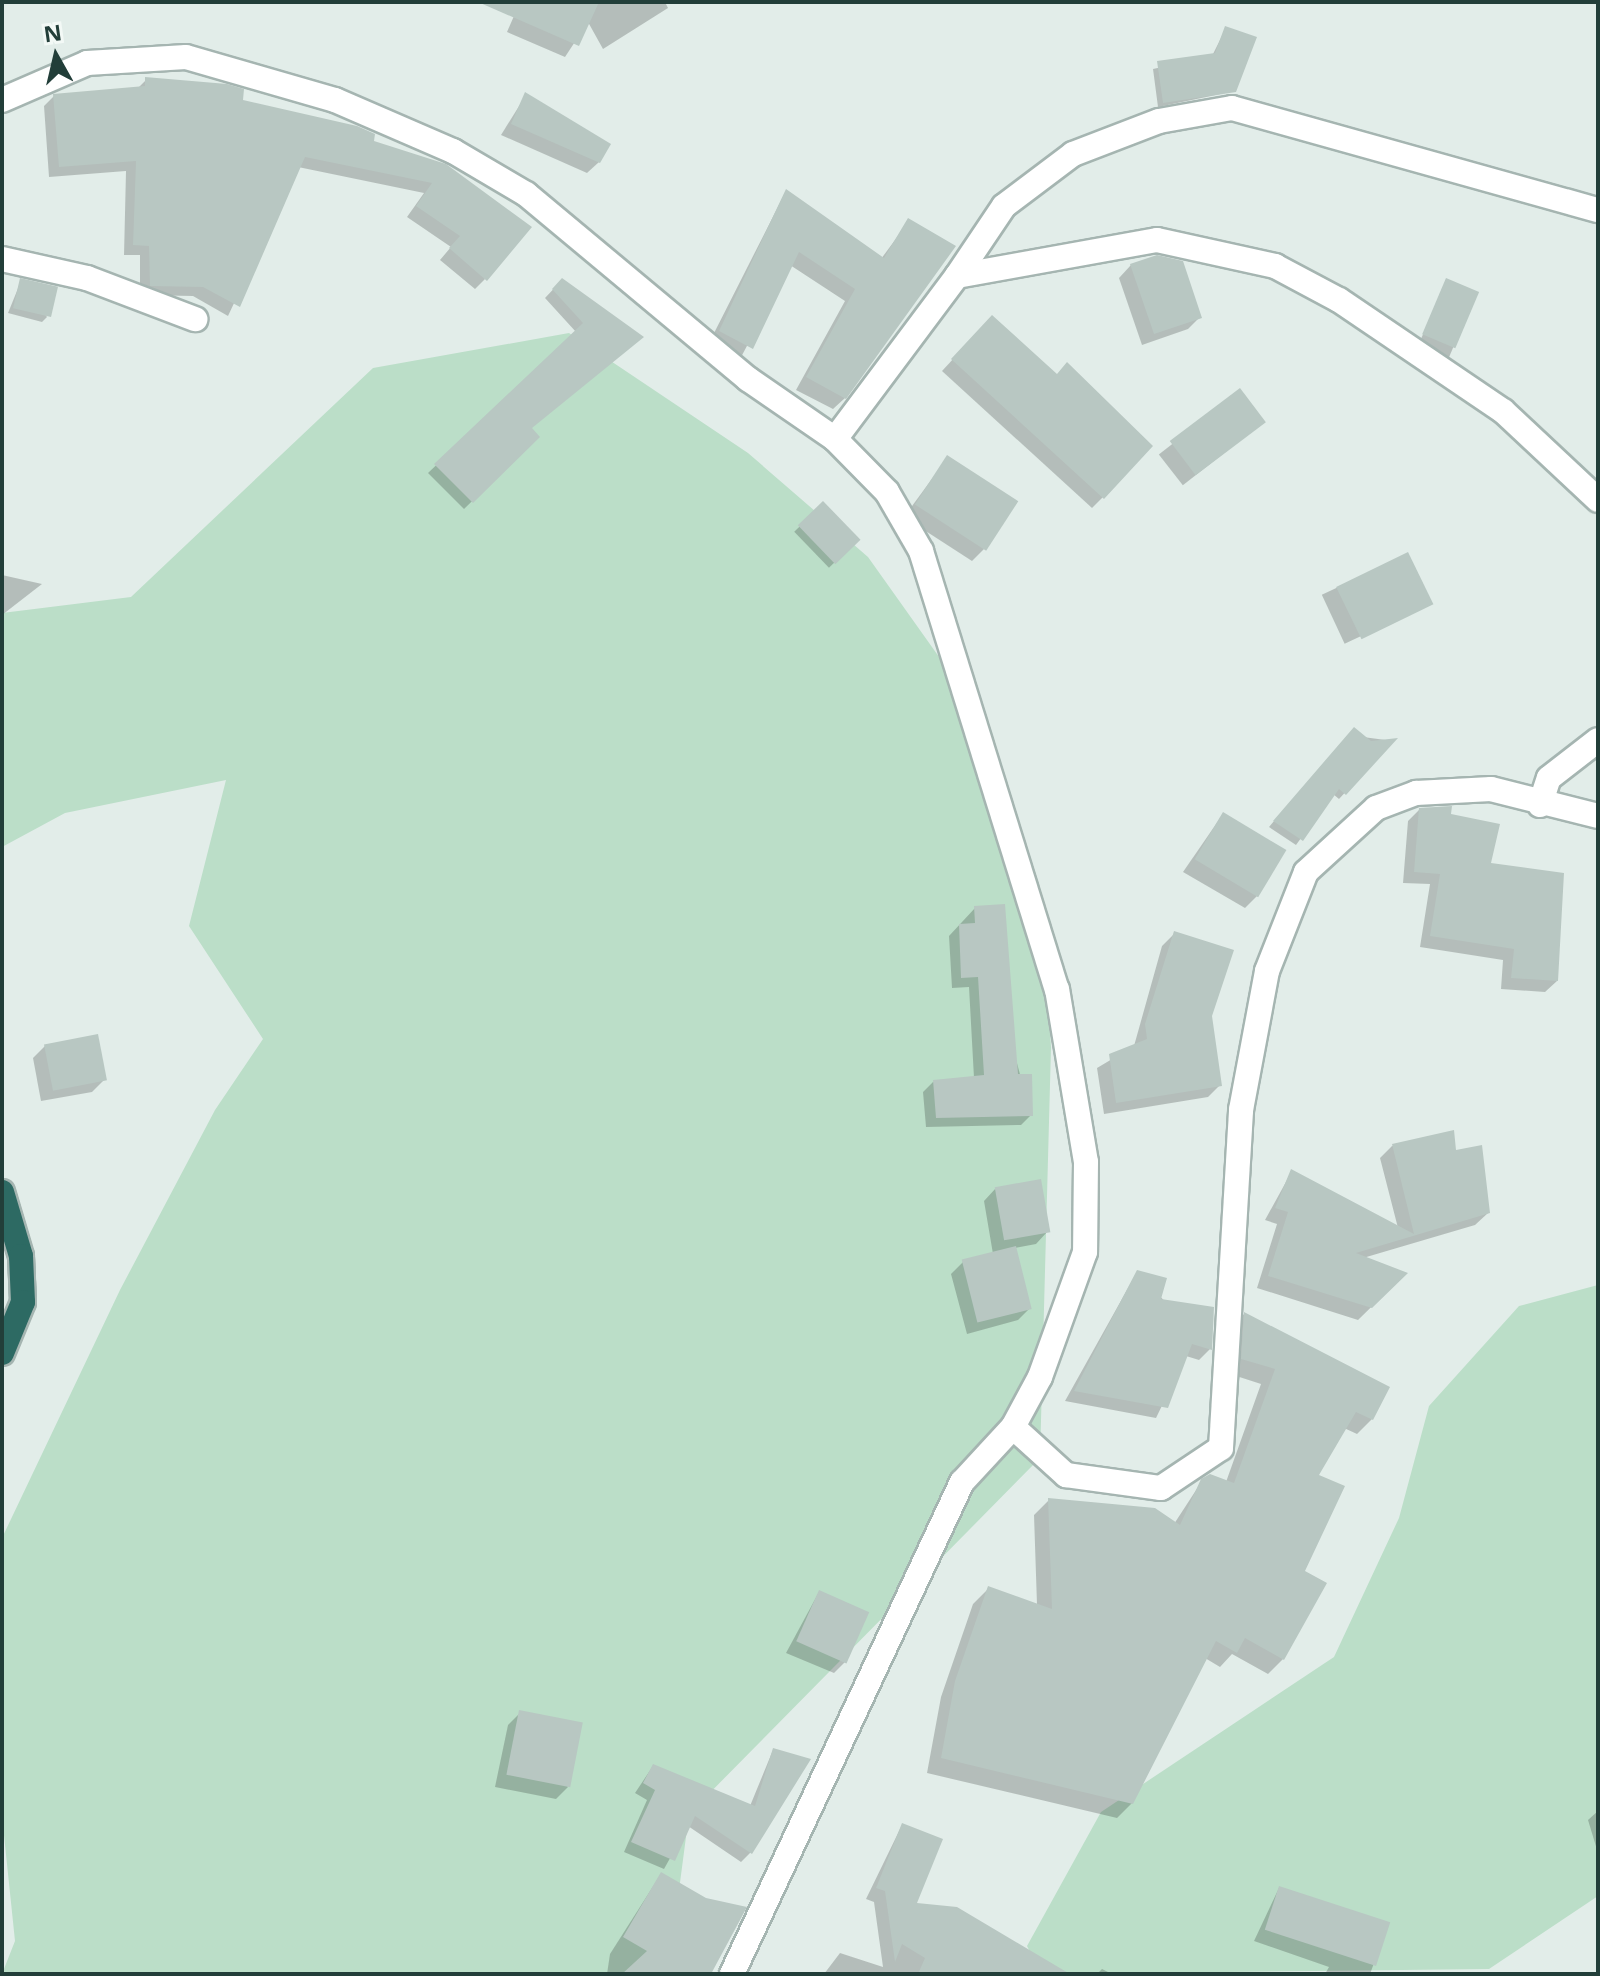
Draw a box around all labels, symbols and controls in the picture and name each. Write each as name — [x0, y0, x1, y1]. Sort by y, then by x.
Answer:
north arrow — [16, 16, 96, 96]
text: N — [42, 16, 64, 48]

